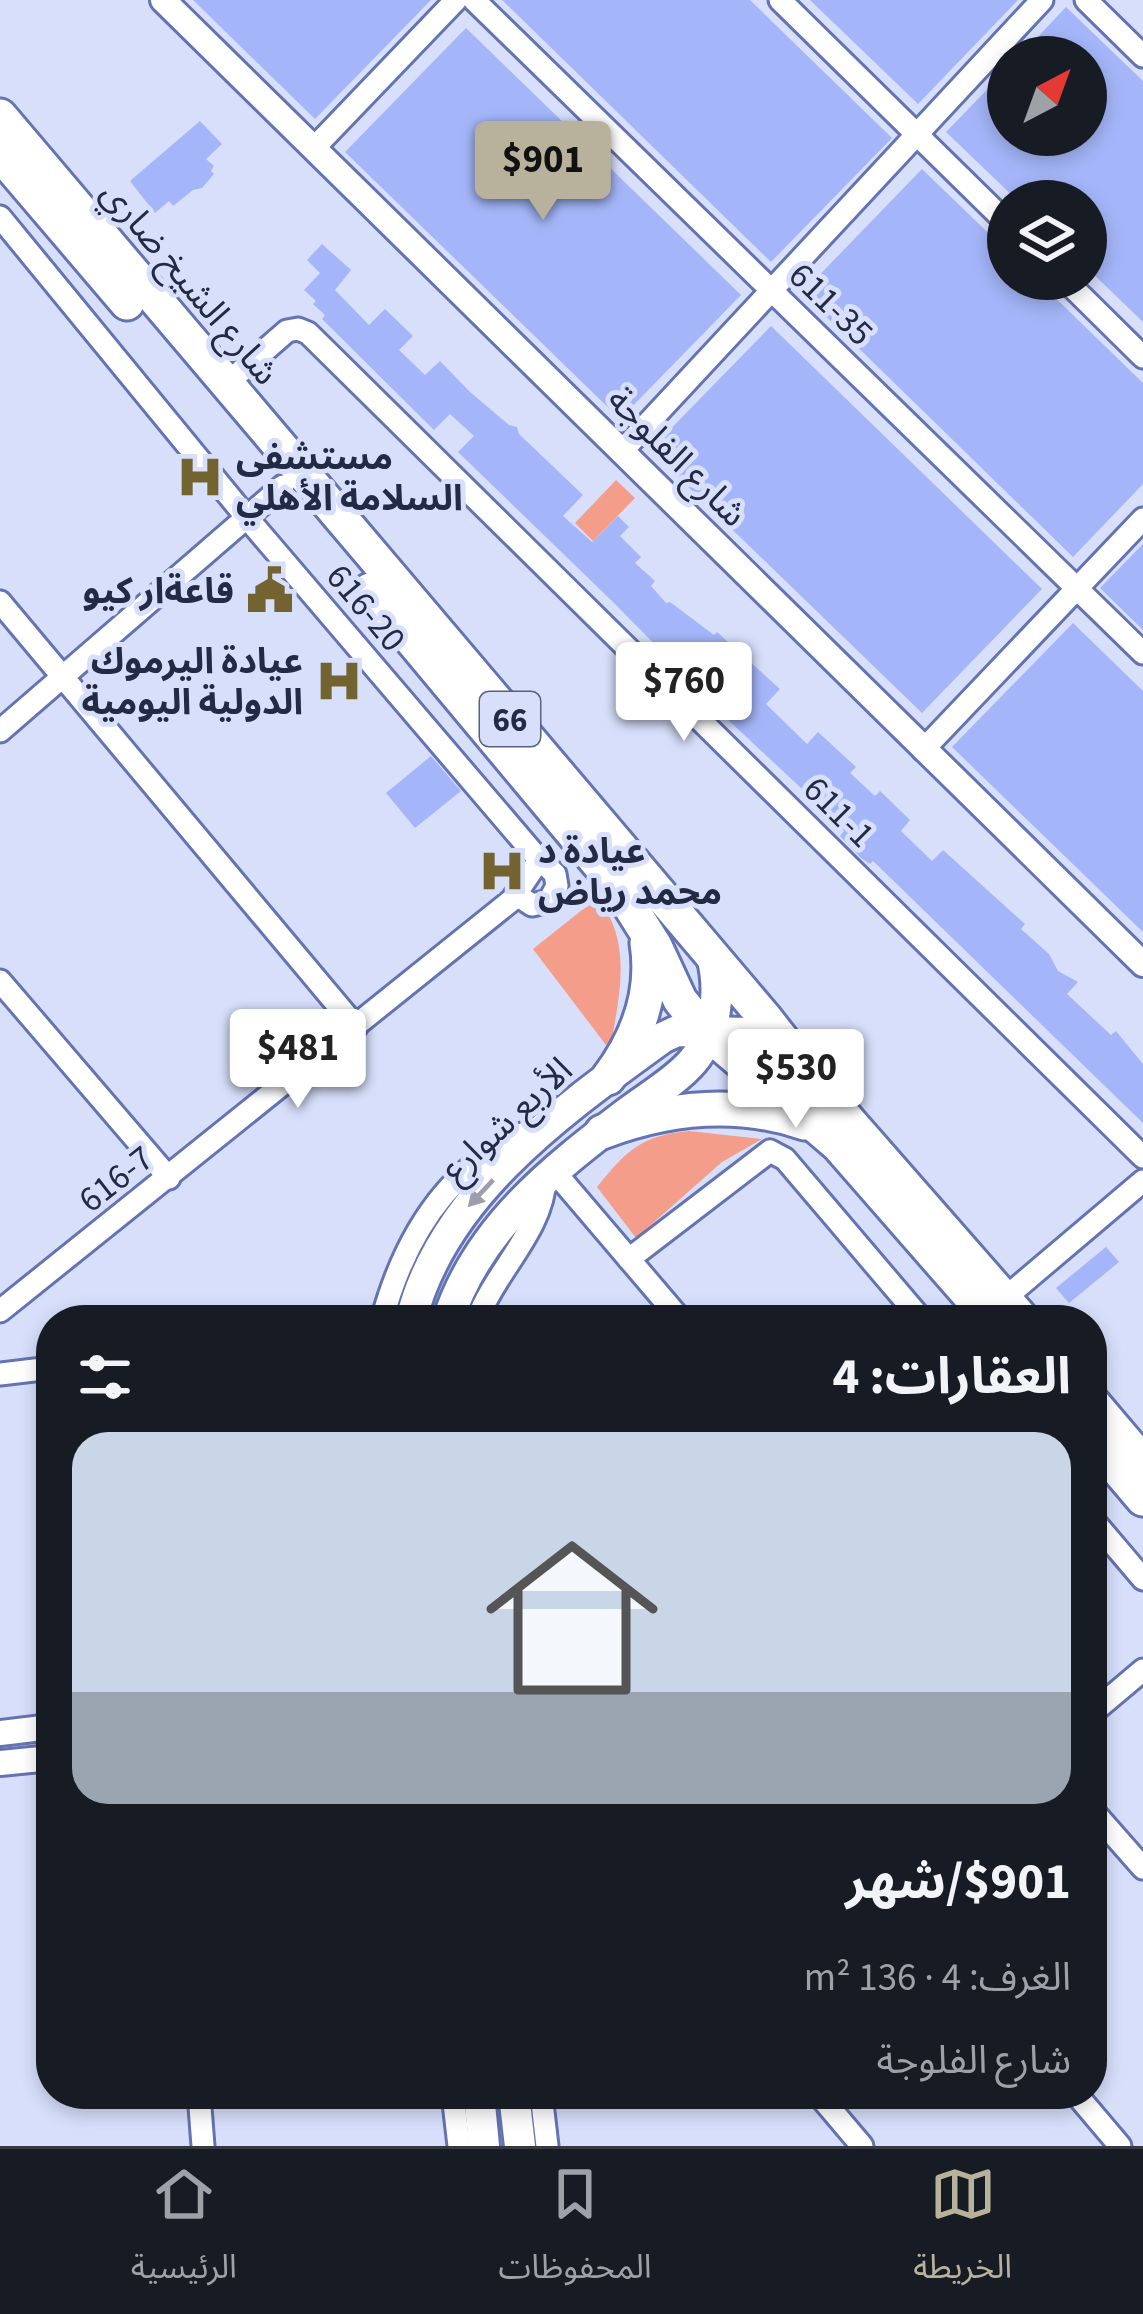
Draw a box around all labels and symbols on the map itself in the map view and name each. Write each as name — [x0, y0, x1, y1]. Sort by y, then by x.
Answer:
north arrow — [987, 36, 1107, 156]
pin: $901 — [472, 121, 614, 223]
street label: شارع الشيخ ضاري — [88, 169, 291, 397]
street label: 611-35 — [777, 251, 885, 357]
street label: شارع الفلوجة — [595, 376, 758, 539]
place label: مستشفى السلامة الأهلي — [236, 432, 463, 526]
hospital icon: مستشفى السلامة الأهلي — [175, 452, 225, 502]
street label: 616-20 — [314, 553, 418, 663]
public building icon: قاعةار كيو — [245, 565, 295, 615]
place label: قاعةار كيو — [83, 566, 234, 617]
place label: عيادة اليرموك الدولية اليومية — [82, 636, 303, 728]
pin: $760 — [613, 642, 755, 744]
hospital icon: عيادة اليرموك الدولية اليومية — [314, 656, 364, 706]
road number: 66 — [480, 692, 540, 746]
street label: 611-1 — [792, 765, 886, 859]
place label: عيادة د محمد رياض — [538, 826, 722, 918]
hospital icon: عيادة د محمد رياض — [477, 846, 527, 896]
pin: $481 — [227, 1009, 369, 1111]
pin: $530 — [725, 1029, 867, 1131]
street label: الأربع شوارع — [430, 1046, 584, 1194]
street label: 616-7 — [68, 1134, 164, 1225]
one-way arrow — [468, 1178, 495, 1207]

